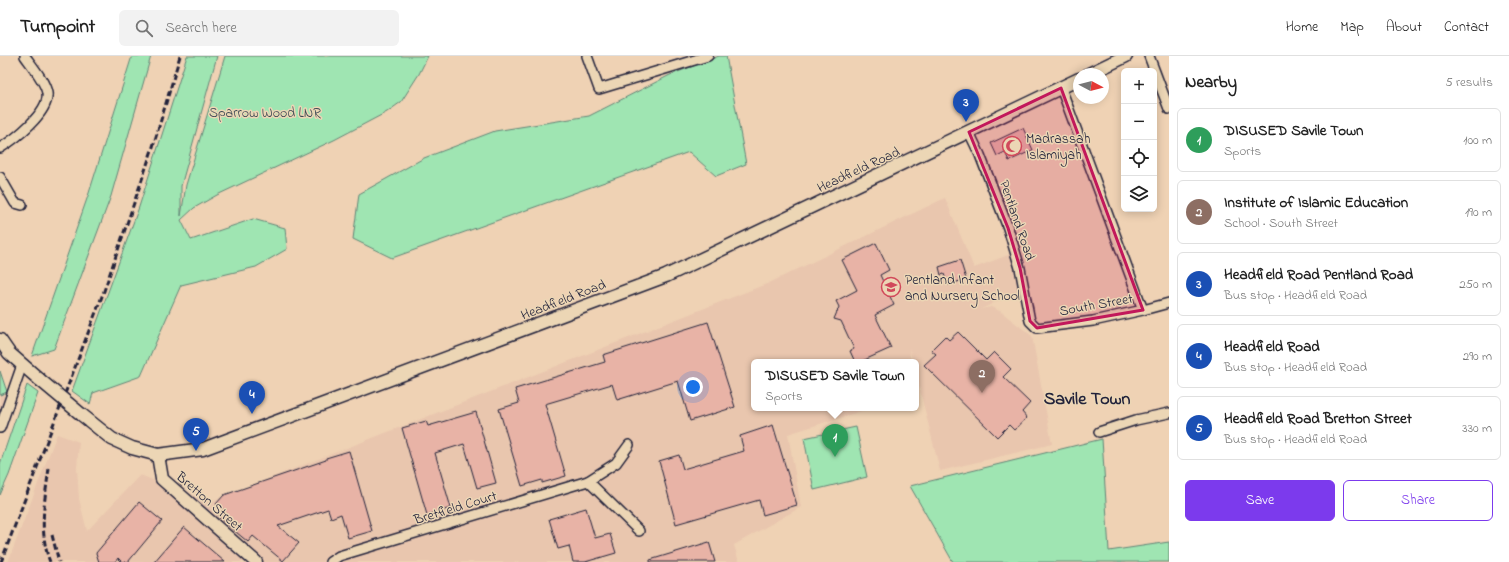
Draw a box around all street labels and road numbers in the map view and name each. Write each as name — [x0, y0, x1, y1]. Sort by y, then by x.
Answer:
street label: Headfield Road — [814, 142, 904, 199]
street label: Pentland Road — [993, 177, 1040, 264]
street label: Headfield Road — [518, 275, 609, 326]
street label: South Street — [1058, 289, 1135, 322]
street label: Bretton Street — [170, 467, 247, 537]
street label: Bretfield Court — [410, 486, 500, 531]

